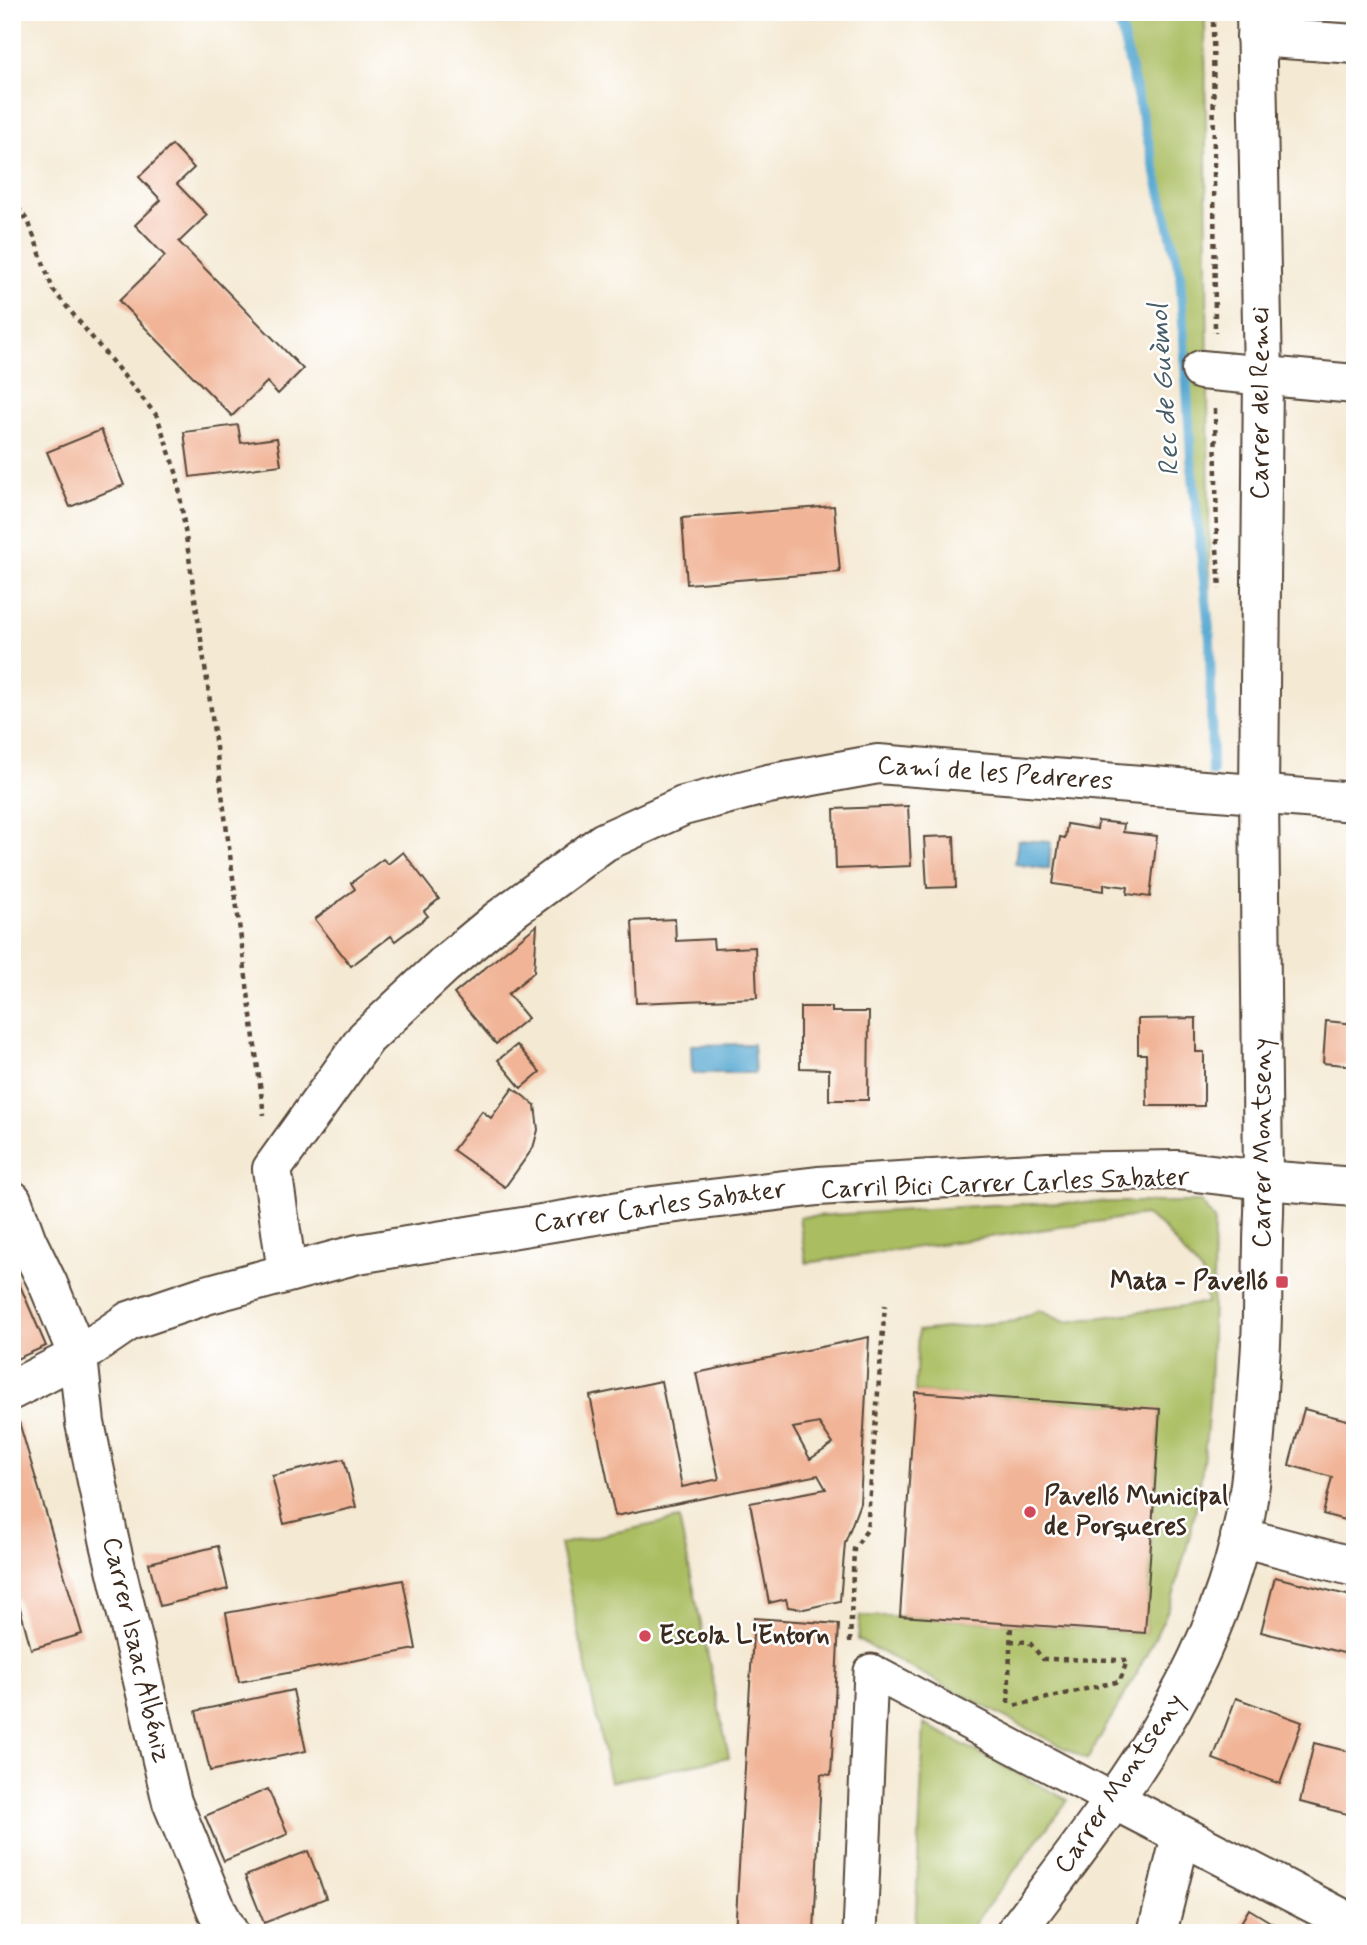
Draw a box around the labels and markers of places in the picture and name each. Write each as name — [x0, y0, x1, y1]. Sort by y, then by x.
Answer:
place label: Mata - Pavelló — [1110, 1265, 1268, 1299]
marker: Mata - Pavelló — [1274, 1274, 1290, 1290]
place label: Pavelló Municipal de Porqueres — [1044, 1480, 1228, 1544]
marker: Pavelló Municipal de Porqueres — [1022, 1504, 1038, 1520]
place label: Escola L'Entorn — [659, 1619, 829, 1653]
marker: Escola L'Entorn — [637, 1628, 653, 1644]

